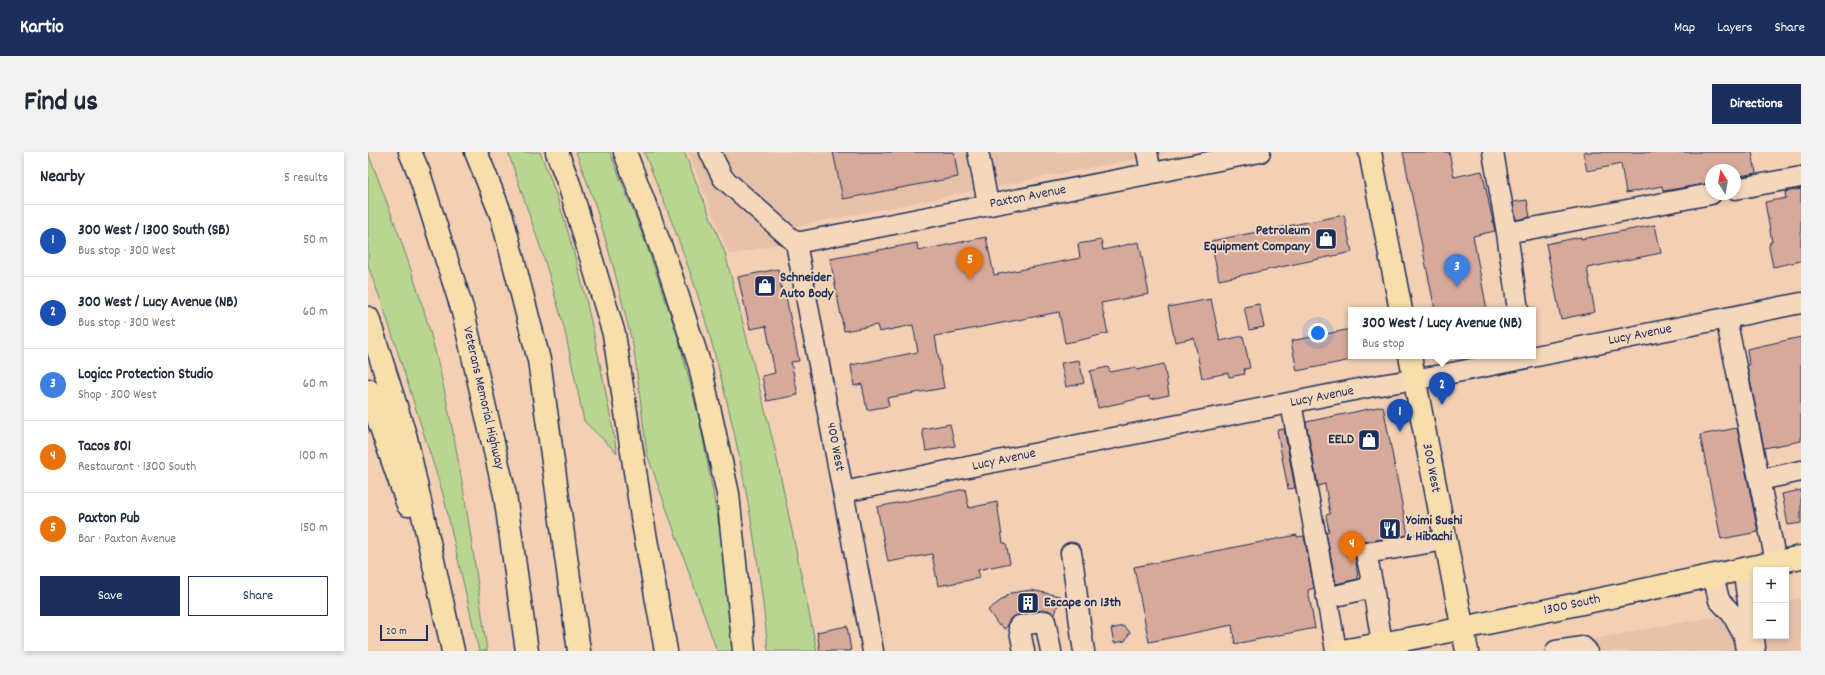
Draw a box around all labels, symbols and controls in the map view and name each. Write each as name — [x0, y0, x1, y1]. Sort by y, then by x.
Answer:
text: Kartio — [20, 15, 64, 42]
text: Map — [1674, 18, 1695, 38]
text: Layers — [1717, 18, 1752, 38]
text: Share — [1774, 18, 1805, 38]
text: Find us — [24, 84, 98, 124]
button: Directions — [1712, 84, 1801, 124]
north arrow — [1705, 164, 1741, 200]
text: Nearby — [40, 166, 84, 190]
text: 5 results — [284, 169, 328, 188]
street label: Paxton Avenue — [988, 180, 1068, 214]
text: 300 West / 1300 South (SB) — [78, 220, 229, 242]
place label: Petroleum Equipment Company — [1204, 221, 1311, 257]
shop icon: Petroleum Equipment Company — [1313, 226, 1339, 252]
text: 1 — [52, 231, 54, 250]
text: 50 m — [303, 231, 328, 250]
text: Bus stop · 300 West — [78, 242, 176, 261]
pin: 5 — [957, 247, 983, 280]
pin: 3 — [1444, 254, 1470, 287]
place label: Schneider Auto Body — [780, 268, 835, 304]
shop icon: Schneider Auto Body — [752, 273, 778, 299]
text: 300 West / Lucy Avenue (NB) — [78, 292, 237, 314]
text: 2 — [50, 303, 56, 322]
text: 60 m — [303, 303, 328, 322]
popup — [1348, 307, 1536, 359]
text: 300 West / Lucy Avenue (NB) — [1362, 313, 1522, 335]
text: Bus stop · 300 West — [78, 314, 176, 333]
street label: Lucy Avenue — [1606, 319, 1674, 351]
your location — [1308, 323, 1328, 343]
street label: Veterans Memorial Highway — [457, 325, 509, 472]
text: Bus stop — [1362, 335, 1405, 354]
text: Logicc Protection Studio — [78, 364, 213, 386]
pin: 2 — [1429, 372, 1455, 405]
text: 3 — [50, 375, 56, 394]
text: 60 m — [303, 375, 328, 394]
street label: Lucy Avenue — [1288, 381, 1356, 413]
text: Shop · 300 West — [78, 386, 157, 405]
pin: 1 — [1387, 399, 1413, 432]
street label: 400 West — [820, 421, 850, 473]
shop icon: EELD — [1356, 427, 1382, 453]
place label: EELD — [1328, 430, 1355, 450]
text: Tacos 801 — [78, 436, 131, 458]
street label: 300 West — [1416, 442, 1446, 494]
street label: Lucy Avenue — [970, 444, 1038, 476]
text: 4 — [50, 447, 56, 466]
text: 100 m — [299, 447, 328, 466]
text: Restaurant · 1300 South — [78, 458, 196, 477]
text: Paxton Pub — [78, 508, 140, 530]
place label: Yoimi Sushi & Hibachi — [1405, 511, 1463, 547]
restaurant icon: Yoimi Sushi & Hibachi — [1377, 516, 1403, 542]
text: 5 — [50, 519, 56, 538]
text: 150 m — [300, 519, 328, 538]
text: Bar · Paxton Avenue — [78, 530, 176, 549]
pin: 4 — [1339, 531, 1365, 564]
map controls — [1753, 567, 1789, 639]
button: + — [1753, 567, 1789, 603]
button: Save — [40, 576, 180, 616]
button: Share — [188, 576, 328, 616]
street label: 1300 South — [1542, 589, 1602, 621]
building icon: Escape on 13th — [1015, 590, 1041, 616]
place label: Escape on 13th — [1044, 593, 1122, 613]
button: − — [1753, 603, 1789, 639]
scale bar — [380, 623, 428, 642]
text: 20 m — [386, 624, 407, 640]

